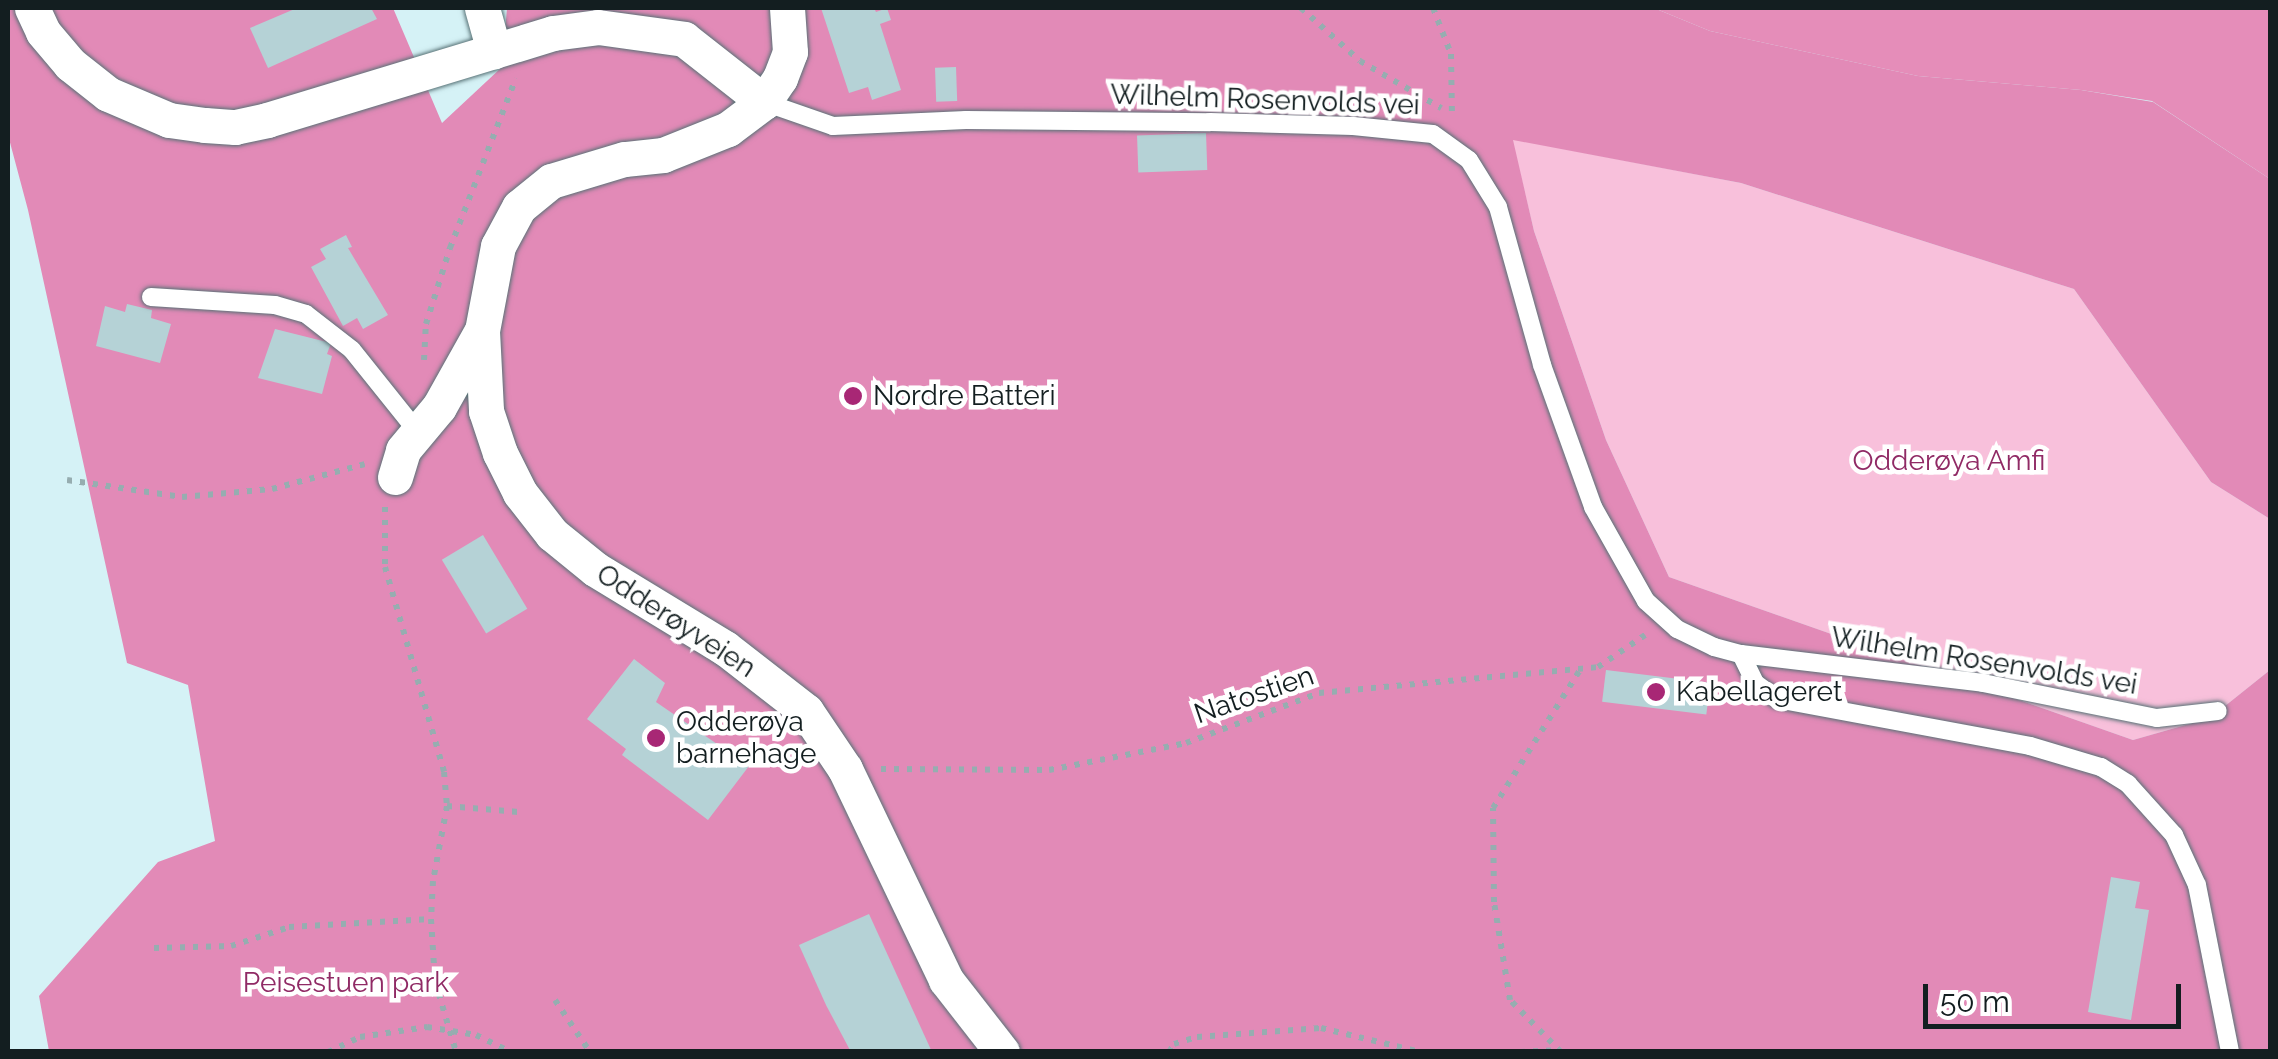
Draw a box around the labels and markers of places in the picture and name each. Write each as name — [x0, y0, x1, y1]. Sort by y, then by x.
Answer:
place label: Nordre Batteri — [873, 379, 1056, 413]
marker: Nordre Batteri — [842, 385, 864, 407]
place label: Kabellageret — [1676, 675, 1842, 709]
marker: Kabellageret — [1645, 681, 1667, 703]
place label: Odderøya barnehage — [676, 705, 816, 771]
marker: Odderøya barnehage — [645, 727, 667, 749]

